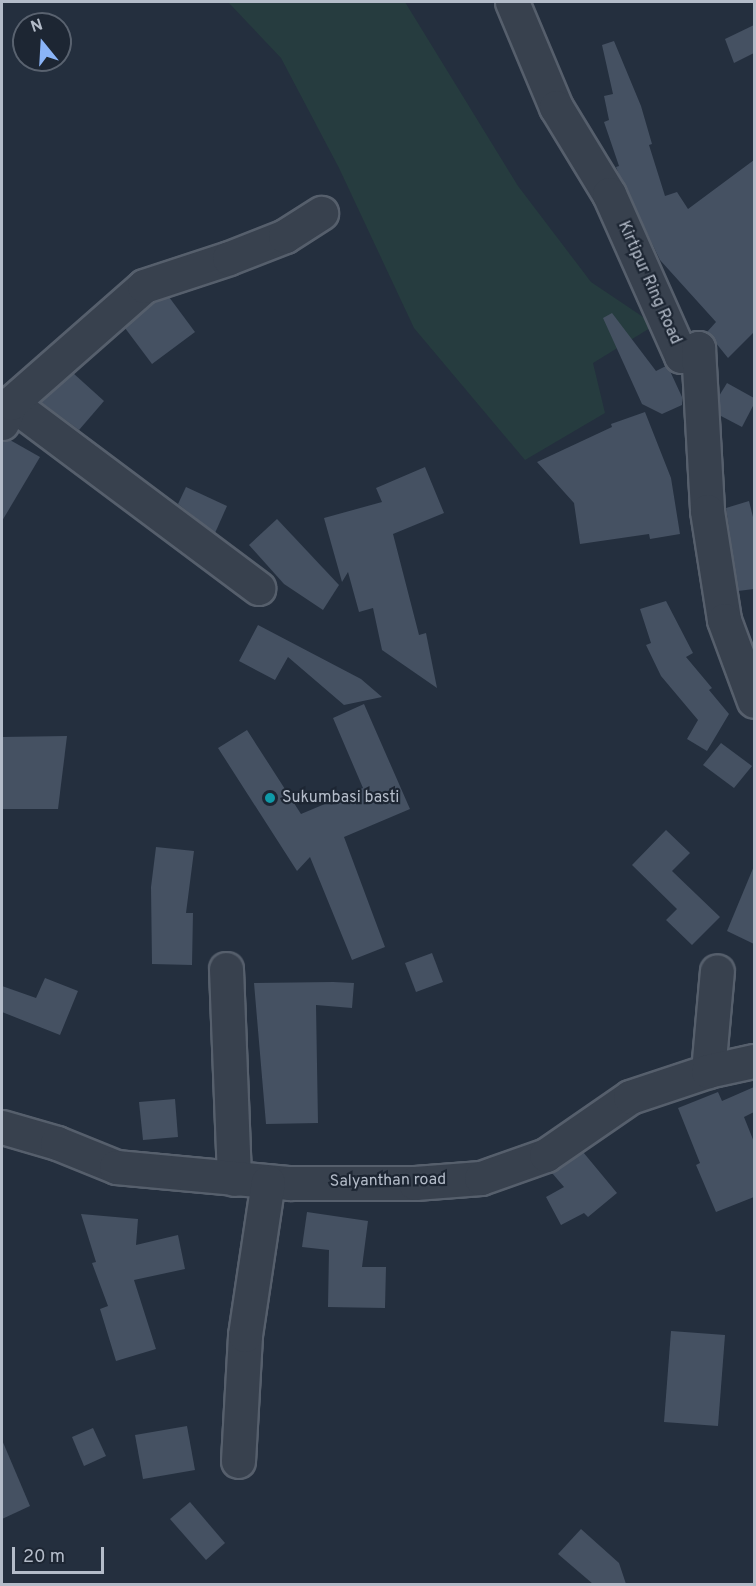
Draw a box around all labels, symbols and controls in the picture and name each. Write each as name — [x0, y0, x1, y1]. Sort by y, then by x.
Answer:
north arrow — [12, 12, 72, 72]
text: N — [28, 15, 46, 38]
street label: Kirtipur Ring Road — [613, 218, 685, 348]
place label: Sukumbasi basti — [282, 788, 399, 808]
marker: Sukumbasi basti — [263, 791, 277, 805]
street label: Salyanthan road — [330, 1170, 446, 1192]
scale bar — [15, 1535, 106, 1573]
text: 20 m — [23, 1546, 65, 1569]

